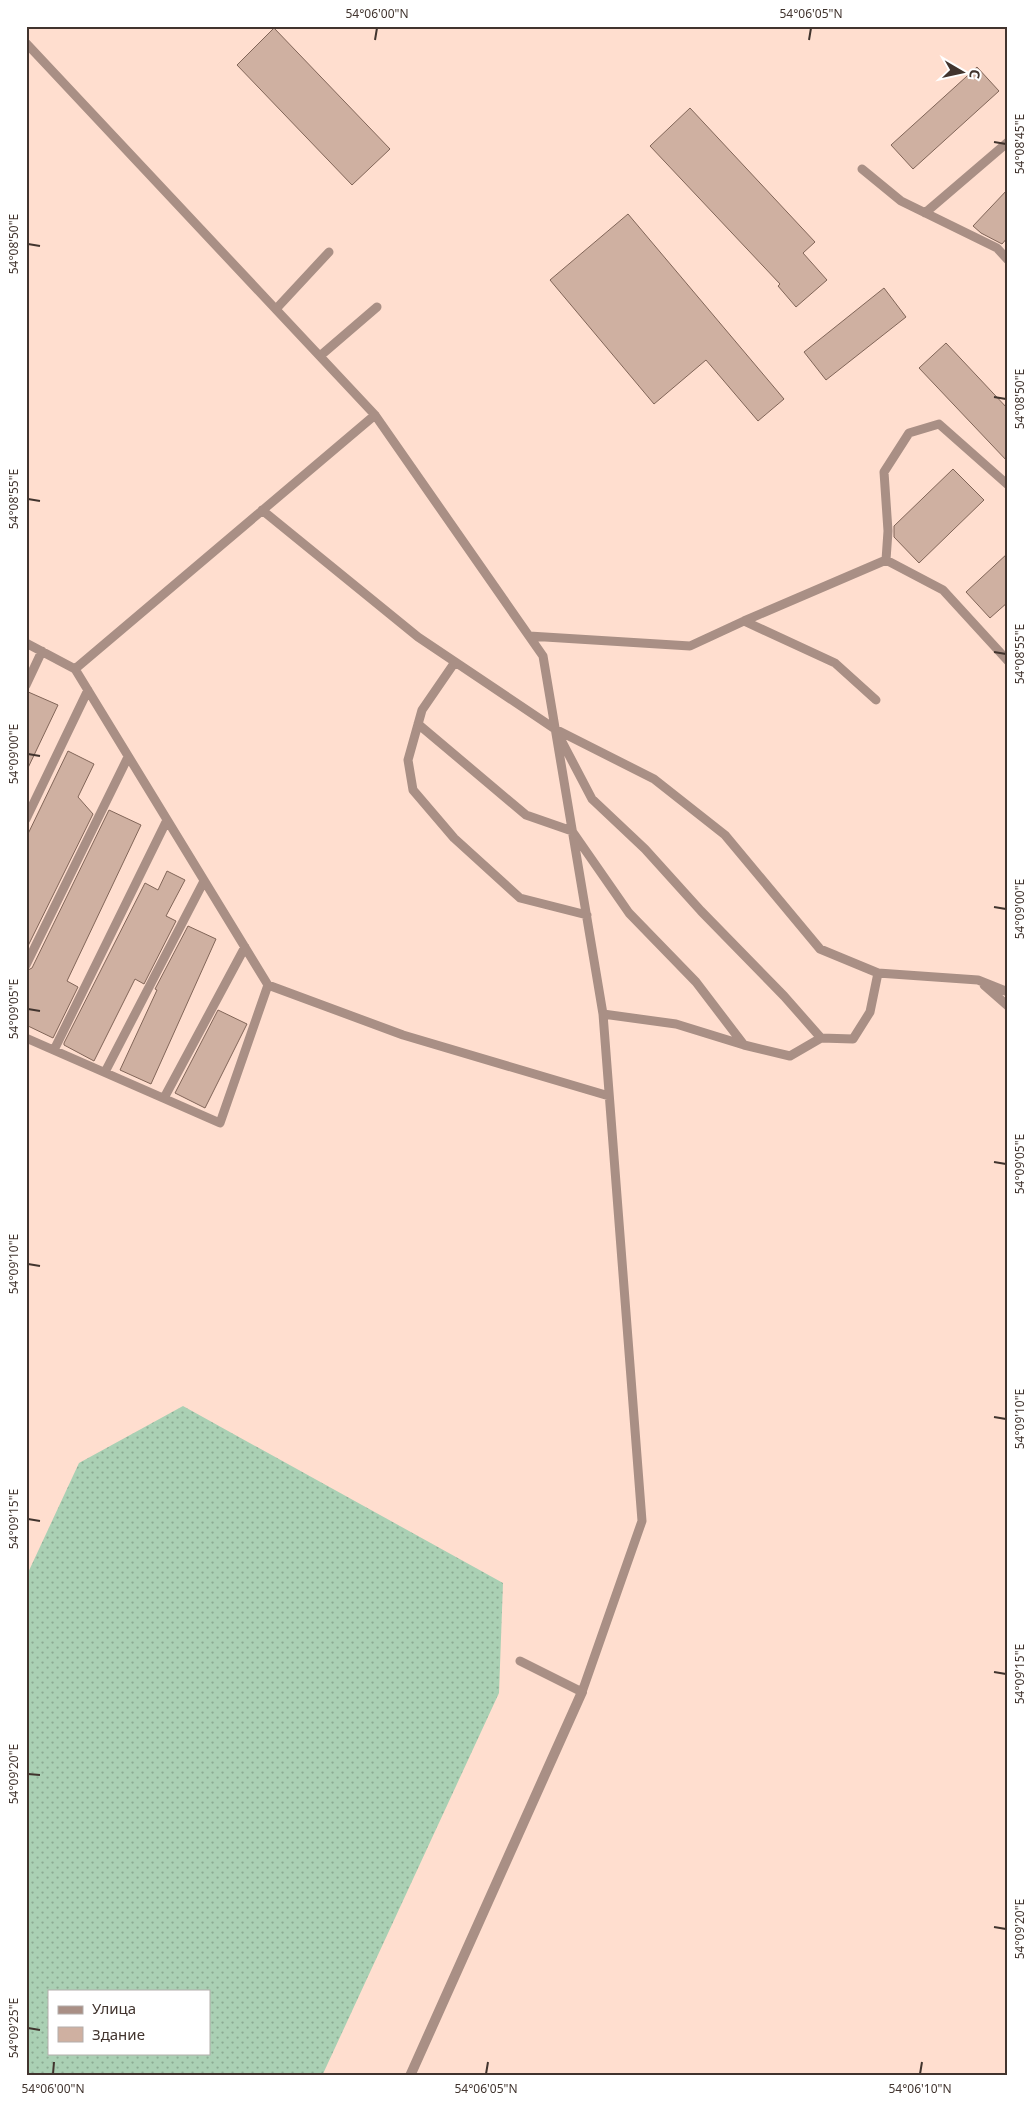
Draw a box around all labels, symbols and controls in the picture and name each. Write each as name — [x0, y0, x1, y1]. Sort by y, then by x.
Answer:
text: 54°06'00"N — [345, 5, 409, 22]
text: 54°06'05"N — [779, 5, 843, 22]
north arrow — [936, 48, 986, 98]
text: С — [965, 68, 985, 80]
text: 54°08'45"E — [1011, 114, 1028, 174]
text: 54°08'50"E — [5, 214, 22, 274]
text: 54°08'50"E — [1011, 369, 1028, 429]
text: 54°08'55"E — [5, 469, 22, 529]
text: 54°08'55"E — [1011, 624, 1028, 684]
text: 54°09'00"E — [5, 724, 22, 784]
text: 54°09'00"E — [1011, 879, 1028, 939]
text: 54°09'05"E — [5, 979, 22, 1039]
text: 54°09'05"E — [1011, 1134, 1028, 1194]
text: 54°09'10"E — [5, 1234, 22, 1294]
text: 54°09'10"E — [1011, 1389, 1028, 1449]
text: 54°09'15"E — [5, 1489, 22, 1549]
text: 54°09'15"E — [1011, 1644, 1028, 1704]
text: 54°09'20"E — [5, 1744, 22, 1804]
text: 54°09'20"E — [1011, 1899, 1028, 1959]
legend — [48, 1990, 210, 2054]
text: 54°09'25"E — [5, 1998, 22, 2058]
text: Улица — [92, 1998, 136, 2018]
text: Здание — [92, 2024, 145, 2044]
text: 54°06'00"N — [21, 2080, 85, 2097]
text: 54°06'05"N — [454, 2080, 518, 2097]
text: 54°06'10"N — [888, 2080, 952, 2097]

